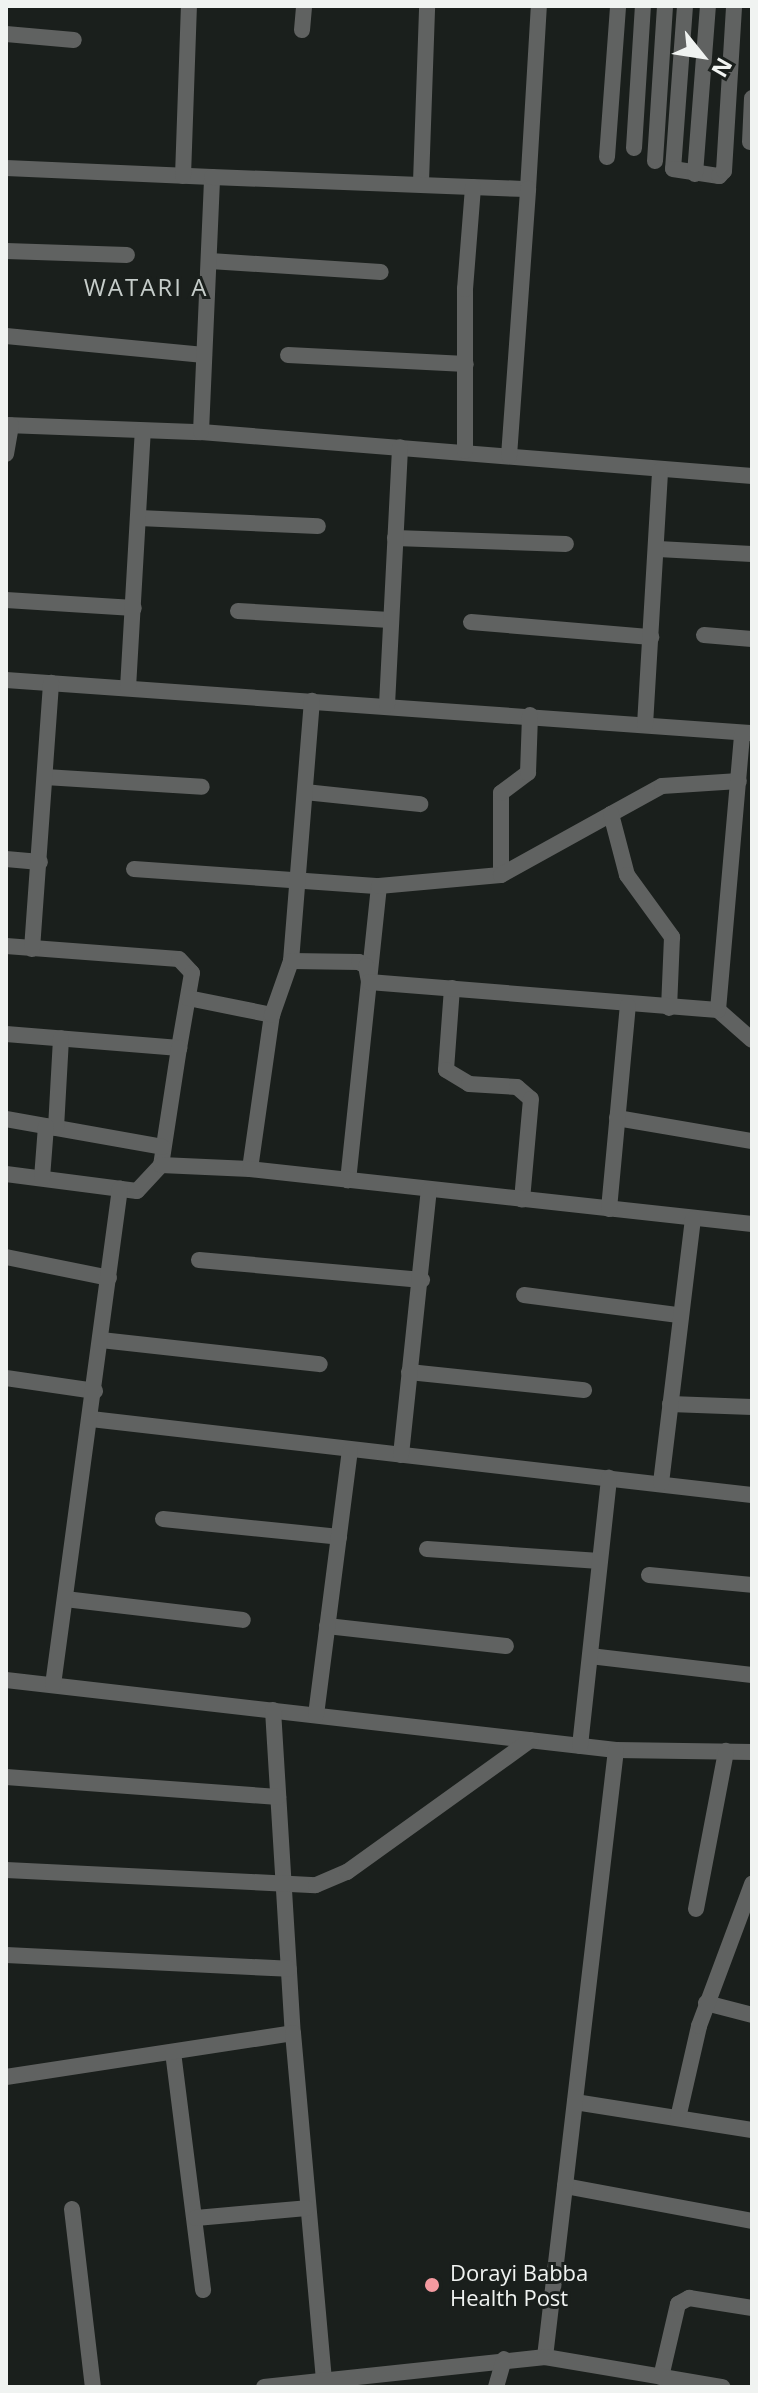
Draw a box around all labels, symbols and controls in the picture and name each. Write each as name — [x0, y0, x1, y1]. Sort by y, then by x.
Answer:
north arrow — [662, 16, 742, 96]
text: N — [705, 53, 740, 83]
district label: WATARI A — [84, 273, 208, 301]
place label: Dorayi Babba Health Post — [450, 2259, 588, 2310]
marker: Dorayi Babba Health Post — [421, 2274, 443, 2296]

